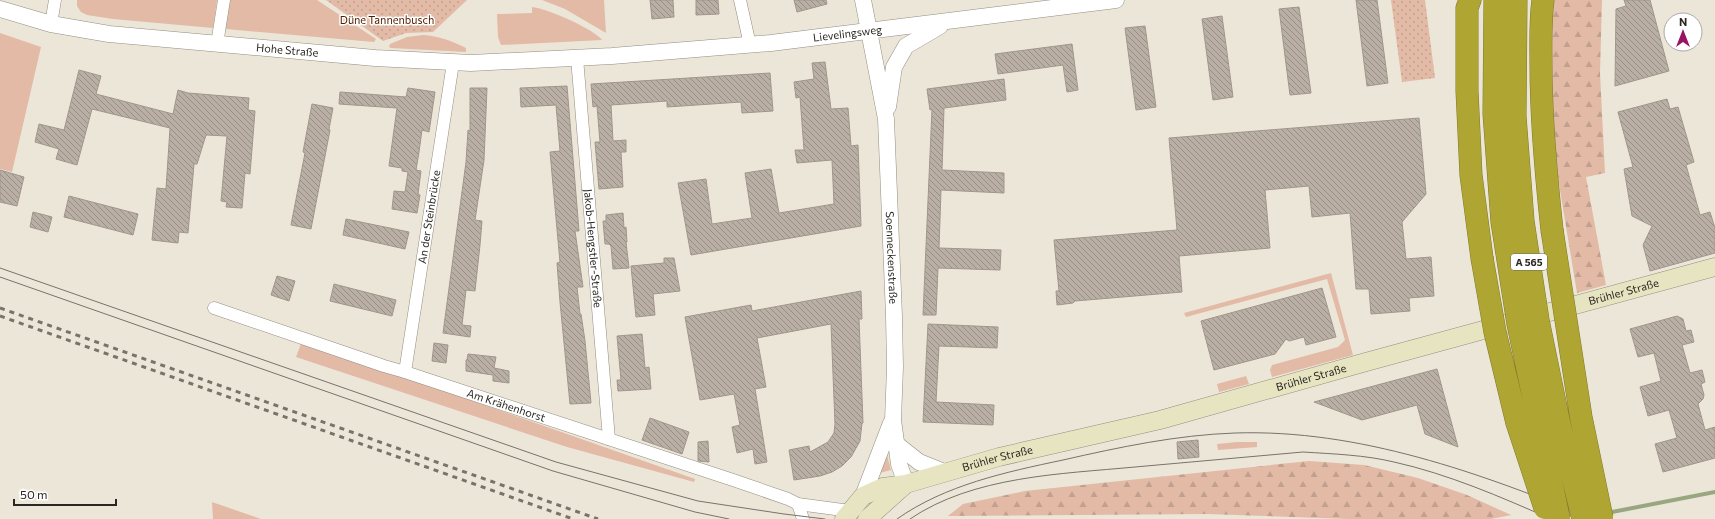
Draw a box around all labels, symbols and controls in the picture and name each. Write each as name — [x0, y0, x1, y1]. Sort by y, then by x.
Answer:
north arrow — [1663, 12, 1703, 52]
park label: Düne Tannenbusch — [340, 13, 434, 26]
text: N — [1679, 15, 1687, 28]
street label: Lievelingsweg — [812, 22, 883, 44]
street label: Hohe Straße — [256, 40, 319, 59]
street label: An der Steinbrücke — [415, 169, 442, 264]
street label: Jakob-Hengstler-Straße — [581, 188, 605, 308]
street label: Soenneckenstraße — [884, 211, 901, 304]
road number: A 565 — [1511, 254, 1547, 270]
street label: Brühler Straße — [1587, 276, 1660, 307]
street label: Brühler Straße — [1274, 361, 1348, 393]
street label: Am Krähenhorst — [465, 386, 548, 424]
street label: Brühler Straße — [961, 442, 1034, 473]
scale bar — [14, 481, 116, 507]
text: 50 m — [20, 487, 48, 501]

